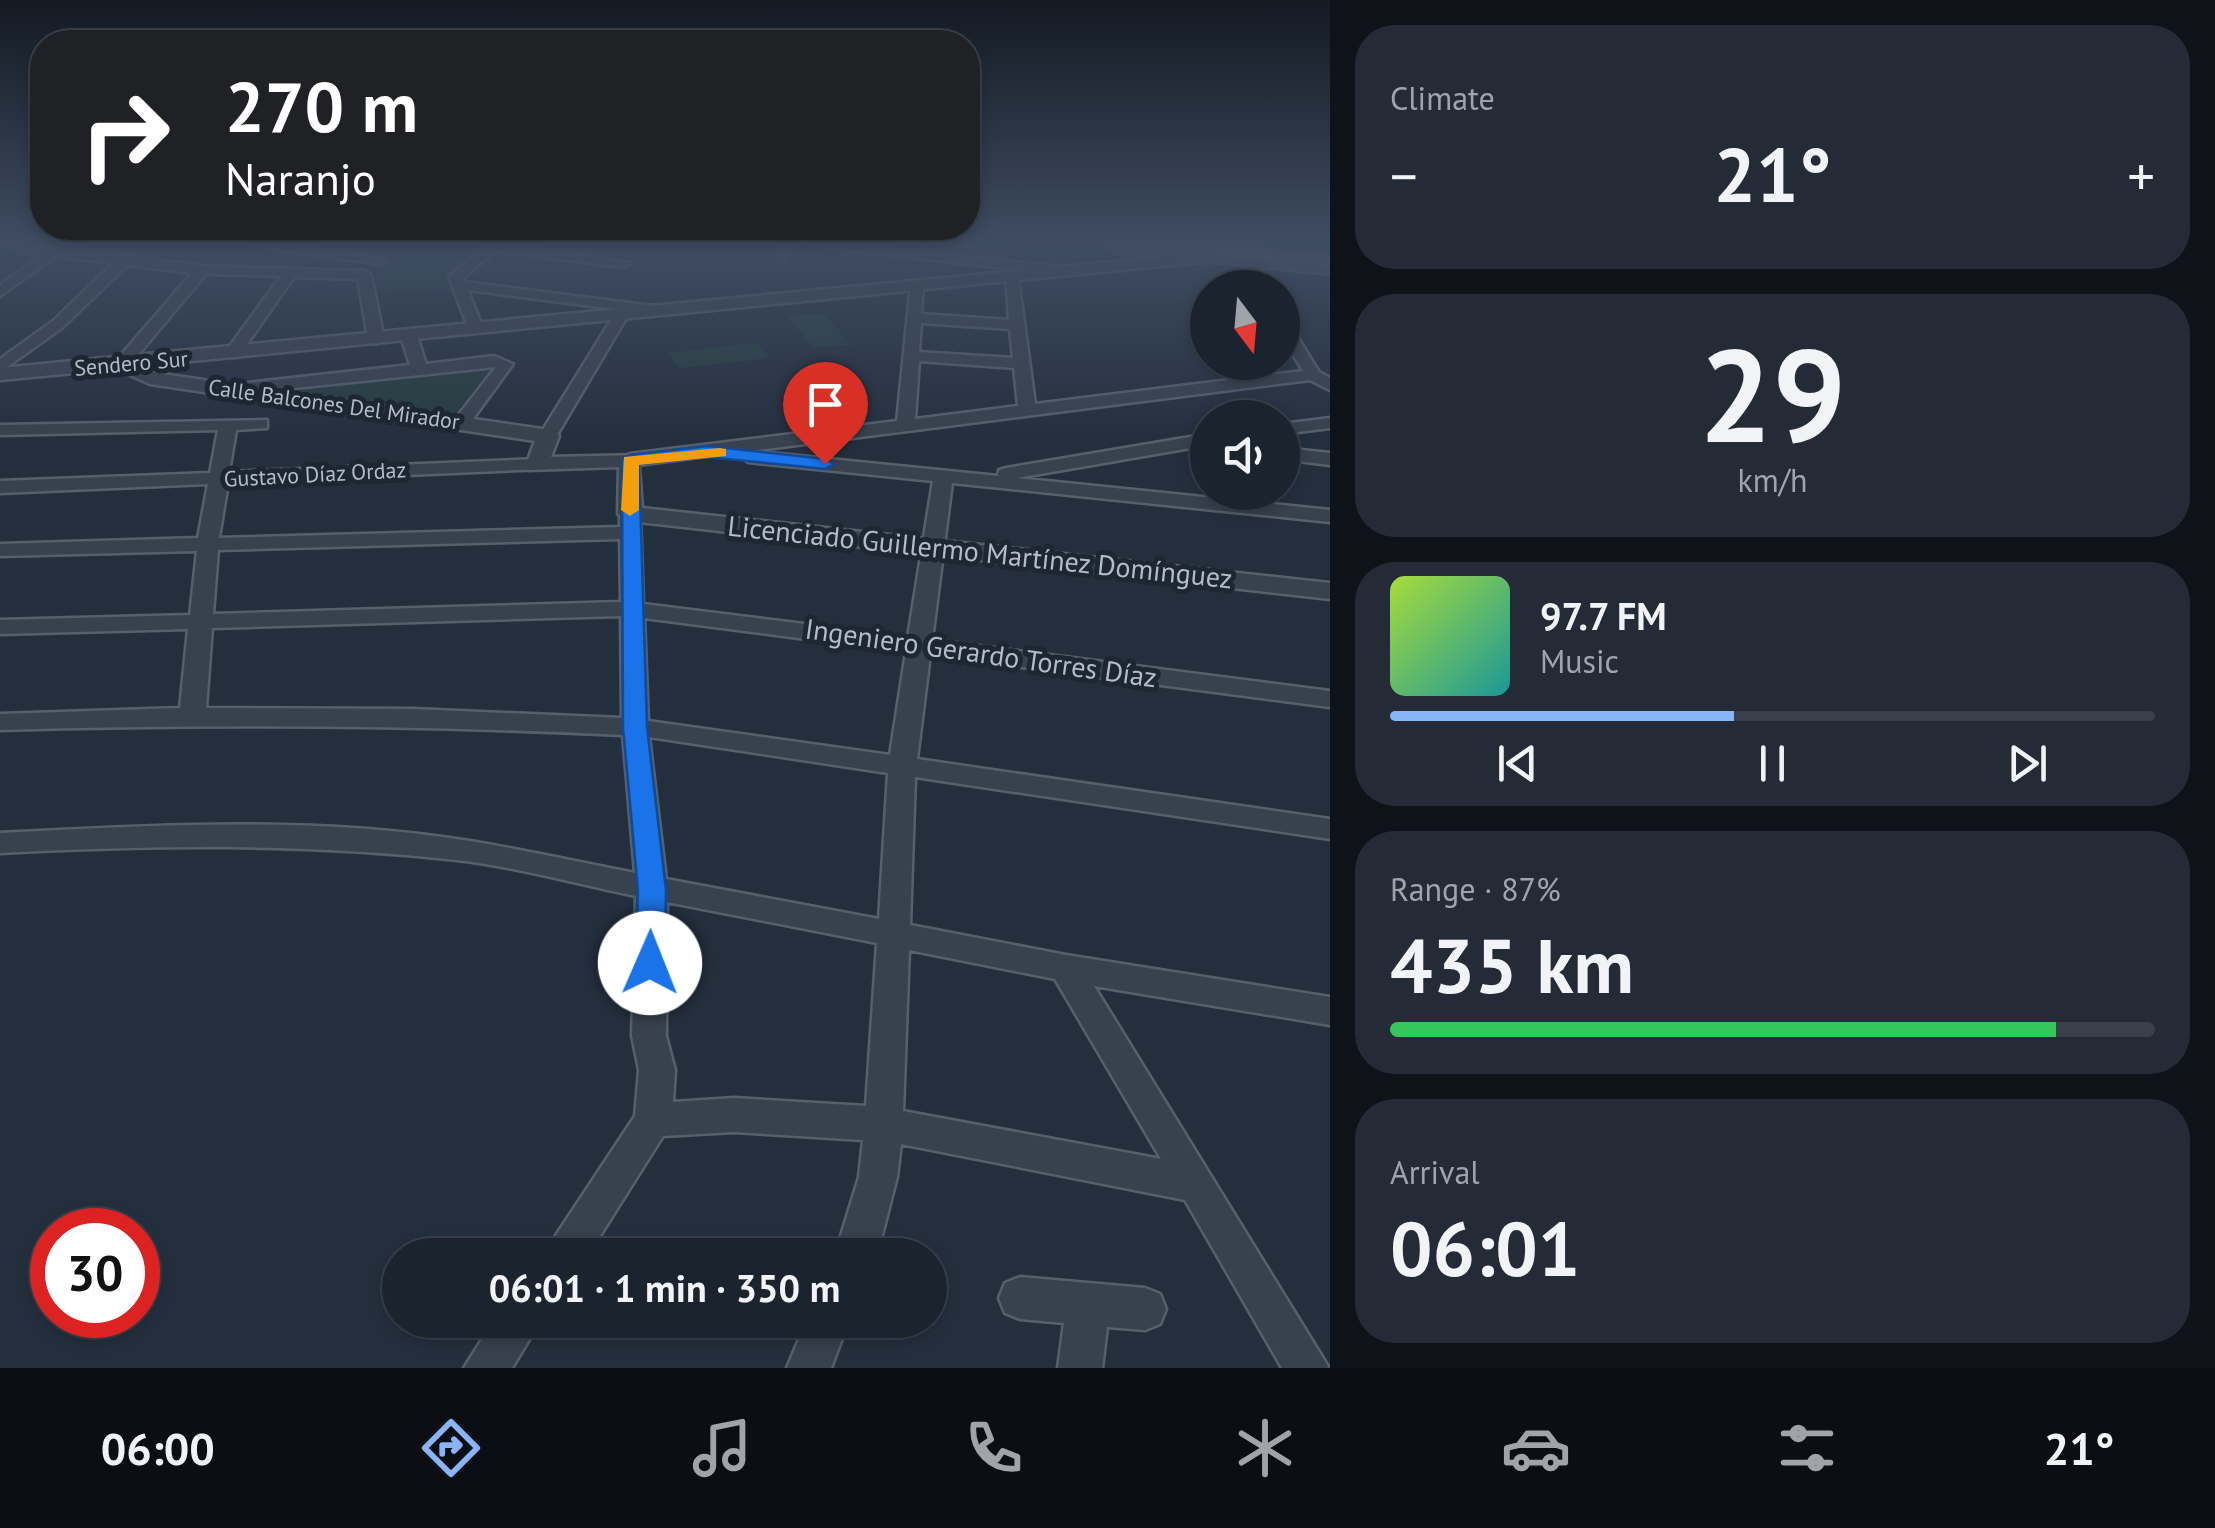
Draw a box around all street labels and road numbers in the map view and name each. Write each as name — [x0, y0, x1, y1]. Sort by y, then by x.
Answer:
street label: Sendero Sur — [73, 344, 190, 382]
street label: Calle Balcones Del Mirador — [207, 373, 462, 436]
street label: Gustavo Díaz Ordaz — [223, 455, 407, 493]
street label: Licenciado Guillermo Martínez Domínguez — [726, 507, 1234, 596]
street label: Ingeniero Gerardo Torres Díaz — [803, 610, 1159, 695]

